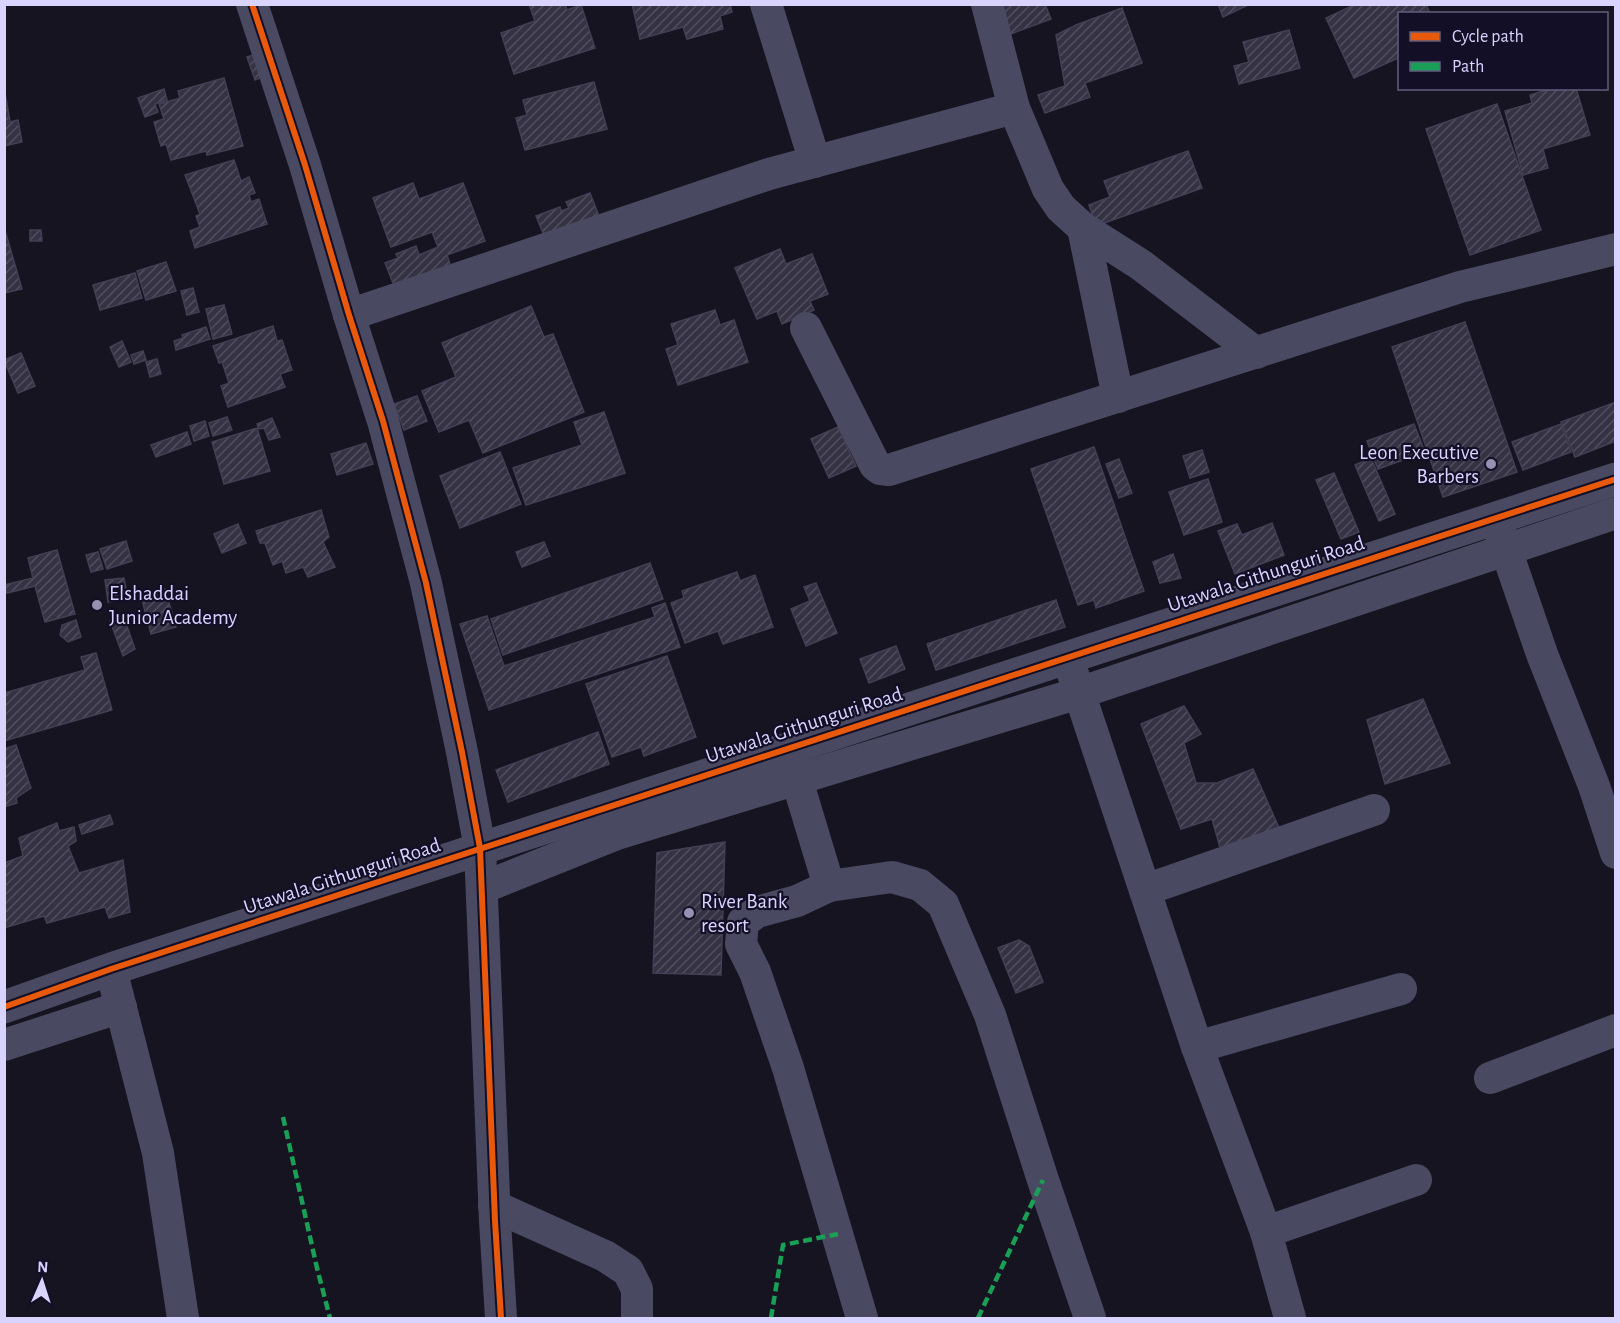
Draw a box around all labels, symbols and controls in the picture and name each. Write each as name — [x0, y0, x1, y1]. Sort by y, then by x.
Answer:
legend — [1398, 12, 1608, 90]
text: Cycle path — [1452, 28, 1524, 46]
text: Path — [1452, 58, 1484, 76]
place label: Leon Executive Barbers — [1359, 442, 1479, 487]
marker: Leon Executive Barbers — [1484, 457, 1498, 471]
street label: Utawala Githunguri Road — [1165, 532, 1367, 616]
place label: Elshaddai Junior Academy — [109, 583, 237, 628]
marker: Elshaddai Junior Academy — [90, 598, 104, 612]
street label: Utawala Githunguri Road — [703, 683, 905, 767]
street label: Utawala Githunguri Road — [241, 834, 443, 918]
place label: River Bank resort — [701, 891, 788, 936]
marker: River Bank resort — [682, 906, 696, 920]
north arrow — [12, 1251, 72, 1311]
text: N — [37, 1259, 49, 1275]

